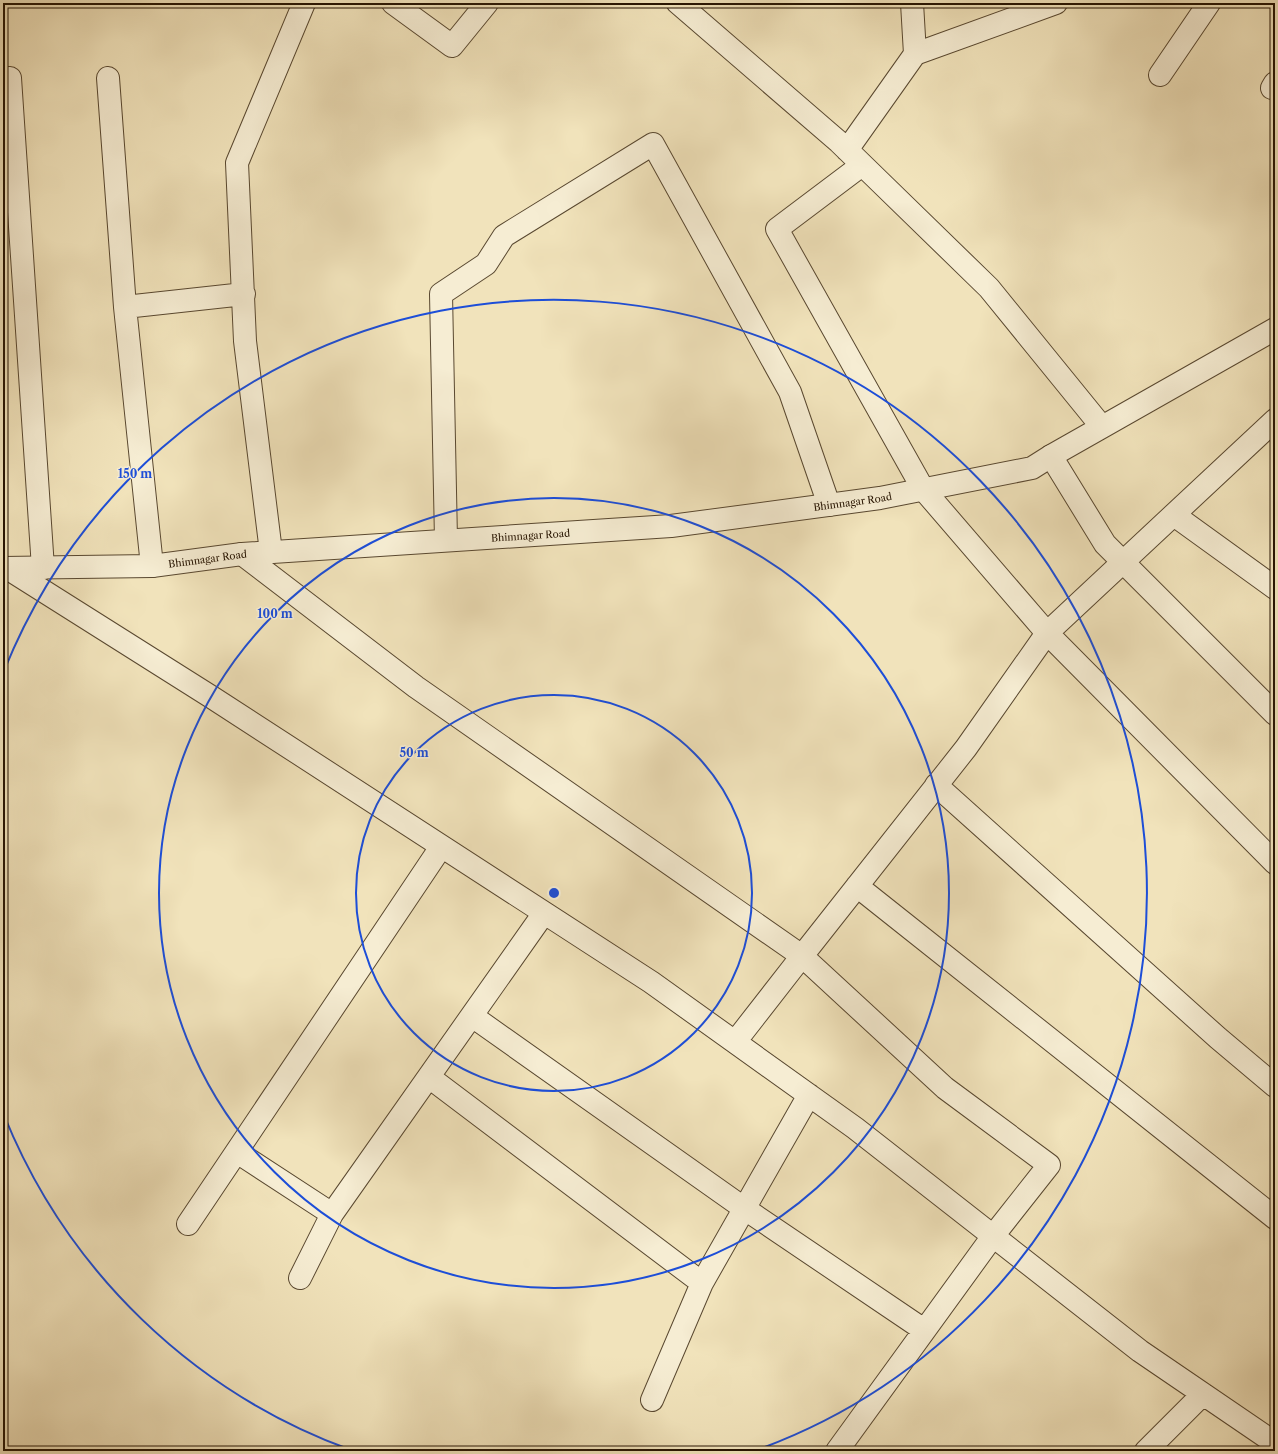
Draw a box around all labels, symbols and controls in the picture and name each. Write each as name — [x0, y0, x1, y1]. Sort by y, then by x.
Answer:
text: 150 m — [118, 466, 152, 481]
street label: Bhimnagar Road — [813, 489, 893, 513]
street label: Bhimnagar Road — [491, 526, 570, 544]
street label: Bhimnagar Road — [167, 547, 247, 570]
text: 100 m — [257, 606, 293, 621]
text: 50 m — [399, 745, 429, 760]
centre of rings — [547, 886, 561, 900]

